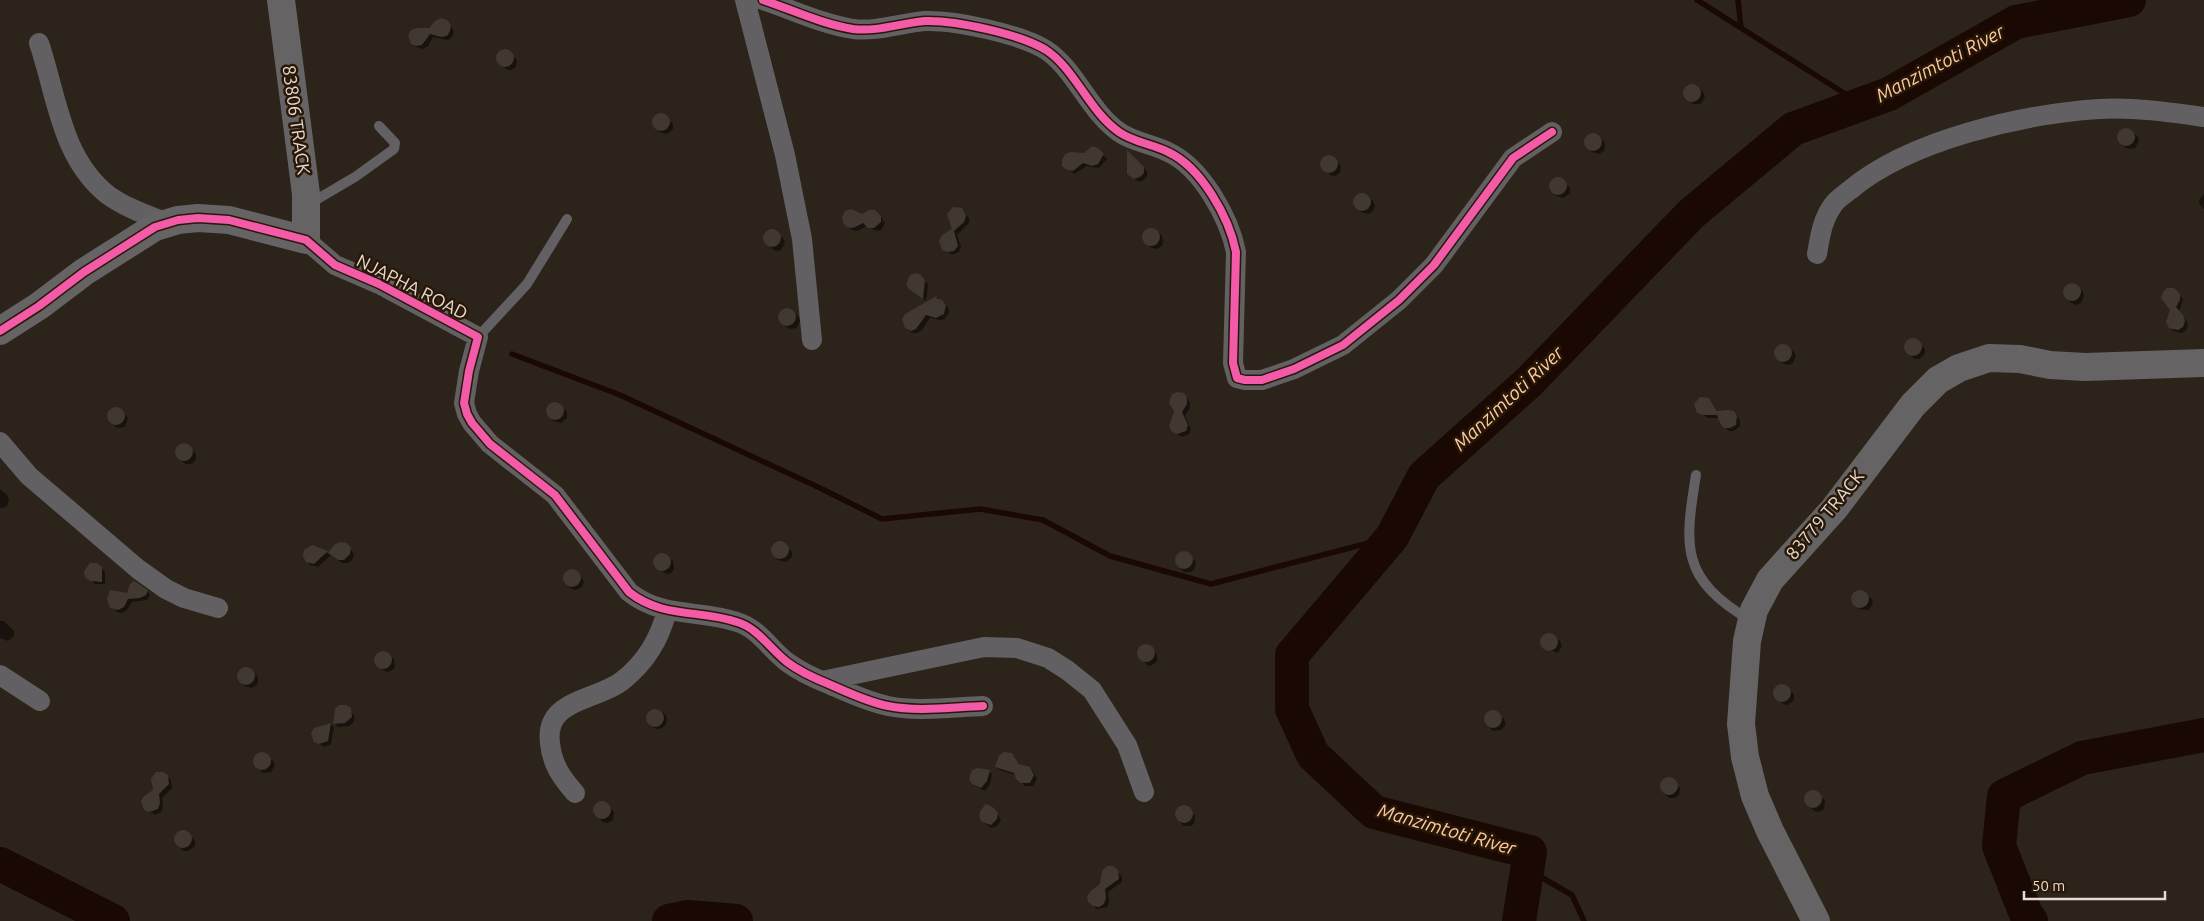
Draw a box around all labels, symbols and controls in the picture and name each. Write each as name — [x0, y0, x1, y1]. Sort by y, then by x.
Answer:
water label: Manzimtoti River — [1872, 19, 2009, 106]
street label: 83806 TRACK — [279, 64, 315, 176]
street label: NJAPHA ROAD — [354, 250, 471, 323]
water label: Manzimtoti River — [1448, 341, 1568, 455]
street label: 83779 TRACK — [1781, 466, 1867, 563]
water label: Manzimtoti River — [1375, 799, 1519, 859]
scale bar — [2024, 868, 2165, 900]
text: 50 m — [2032, 877, 2065, 894]

